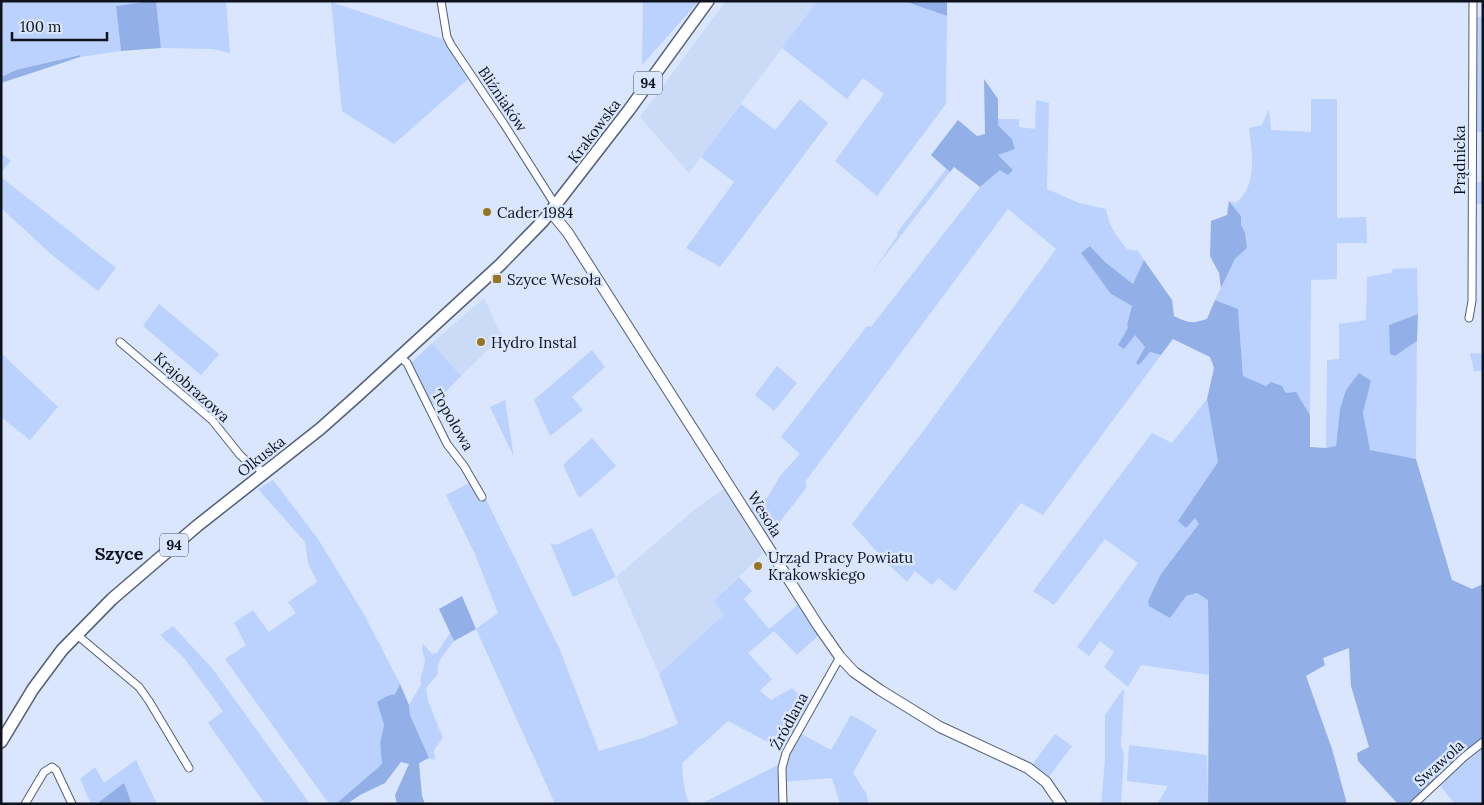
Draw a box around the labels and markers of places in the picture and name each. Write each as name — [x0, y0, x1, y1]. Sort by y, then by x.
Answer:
place label: Cader 1984 — [497, 203, 573, 222]
marker: Cader 1984 — [481, 206, 493, 218]
place label: Szyce Wesoła — [507, 270, 602, 289]
marker: Szyce Wesoła — [491, 273, 503, 285]
place label: Hydro Instal — [491, 333, 577, 352]
marker: Hydro Instal — [475, 336, 487, 348]
place label: Urząd Pracy Powiatu Krakowskiego — [768, 548, 913, 584]
marker: Urząd Pracy Powiatu Krakowskiego — [752, 560, 764, 572]

